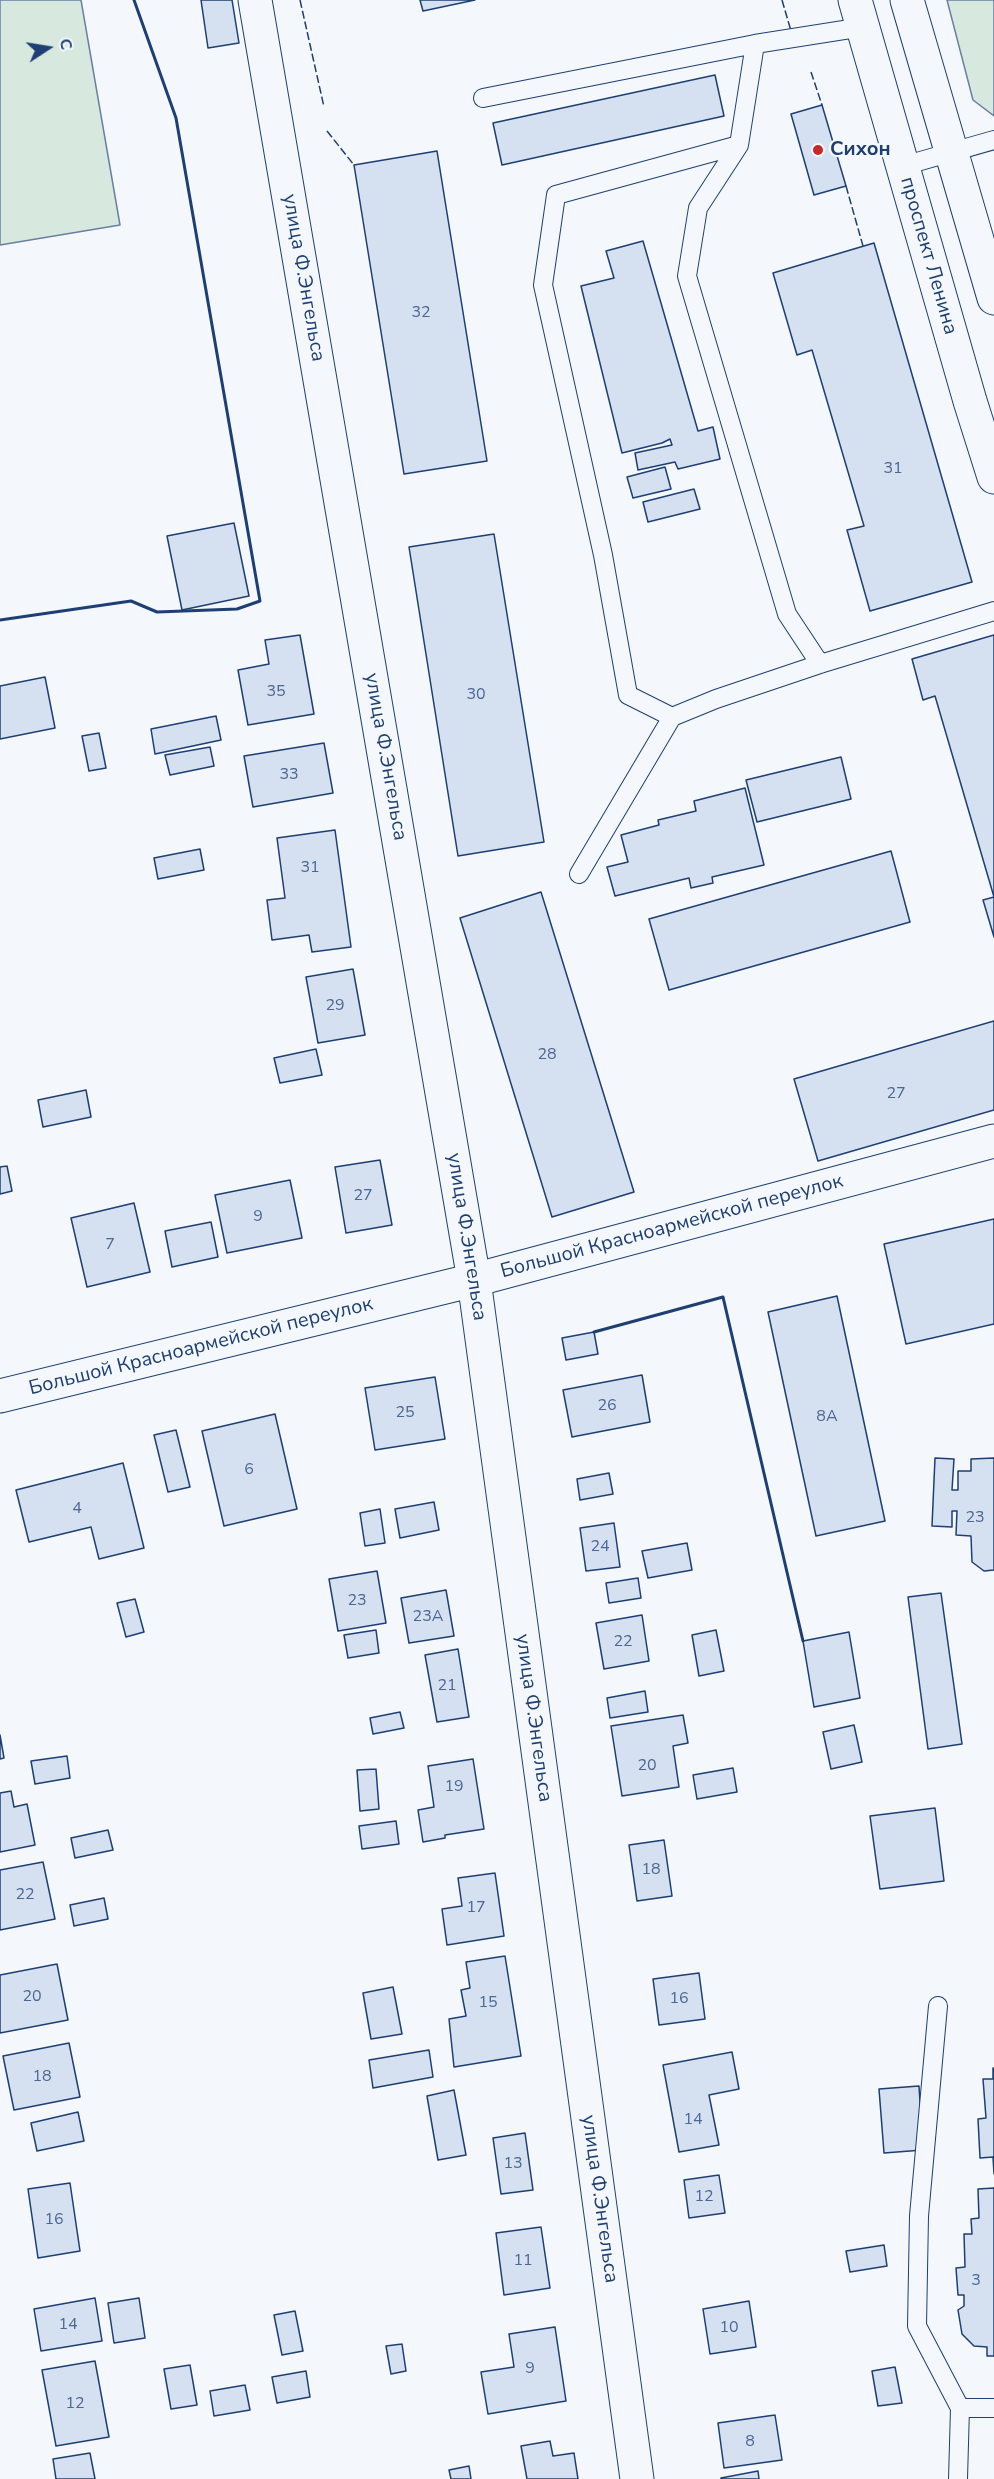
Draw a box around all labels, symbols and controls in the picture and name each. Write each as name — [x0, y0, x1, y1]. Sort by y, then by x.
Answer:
north arrow — [18, 18, 78, 78]
text: С — [54, 37, 77, 52]
place label: Сихон — [830, 138, 891, 162]
marker: Сихон — [811, 143, 825, 157]
street label: проспект Ленина — [894, 174, 962, 338]
street label: улица Ф.Энгельса — [276, 192, 330, 364]
house number: 32 — [411, 303, 431, 323]
house number: 31 — [883, 459, 903, 479]
street label: улица Ф.Энгельса — [358, 671, 412, 843]
house number: 35 — [266, 682, 286, 702]
house number: 30 — [466, 685, 486, 705]
house number: 33 — [279, 765, 299, 785]
house number: 31 — [300, 858, 320, 878]
house number: 29 — [325, 996, 345, 1016]
house number: 28 — [537, 1045, 557, 1065]
house number: 27 — [886, 1084, 906, 1104]
street label: улица Ф.Энгельса — [441, 1151, 491, 1323]
street label: Большой Красноармейской переулок — [498, 1170, 846, 1284]
house number: 27 — [353, 1186, 373, 1206]
house number: 9 — [253, 1207, 263, 1227]
house number: 7 — [105, 1235, 115, 1255]
street label: Большой Красноармейской переулок — [27, 1293, 375, 1401]
house number: 26 — [597, 1396, 617, 1416]
house number: 25 — [395, 1403, 415, 1423]
house number: 8А — [816, 1407, 838, 1427]
house number: 6 — [244, 1460, 254, 1480]
house number: 4 — [72, 1499, 82, 1519]
house number: 23 — [965, 1508, 985, 1528]
house number: 24 — [590, 1537, 610, 1557]
house number: 23 — [347, 1591, 367, 1611]
house number: 23А — [413, 1607, 443, 1627]
street label: улица Ф.Энгельса — [509, 1632, 557, 1804]
house number: 22 — [613, 1632, 633, 1652]
house number: 21 — [437, 1676, 457, 1696]
house number: 20 — [637, 1756, 657, 1776]
house number: 19 — [444, 1777, 464, 1797]
house number: 18 — [641, 1860, 661, 1880]
house number: 22 — [15, 1885, 35, 1905]
house number: 17 — [466, 1898, 486, 1918]
house number: 20 — [22, 1987, 42, 2007]
house number: 16 — [669, 1989, 689, 2009]
house number: 15 — [478, 1993, 498, 2013]
house number: 18 — [32, 2067, 52, 2087]
house number: 14 — [683, 2110, 703, 2130]
street label: улица Ф.Энгельса — [575, 2113, 623, 2285]
house number: 13 — [503, 2154, 523, 2174]
house number: 12 — [694, 2187, 714, 2207]
house number: 16 — [44, 2210, 64, 2230]
house number: 11 — [513, 2251, 533, 2271]
house number: 3 — [971, 2271, 981, 2291]
house number: 14 — [58, 2315, 78, 2335]
house number: 10 — [719, 2318, 739, 2338]
house number: 9 — [525, 2359, 535, 2379]
house number: 12 — [65, 2394, 85, 2414]
house number: 8 — [745, 2432, 755, 2452]

